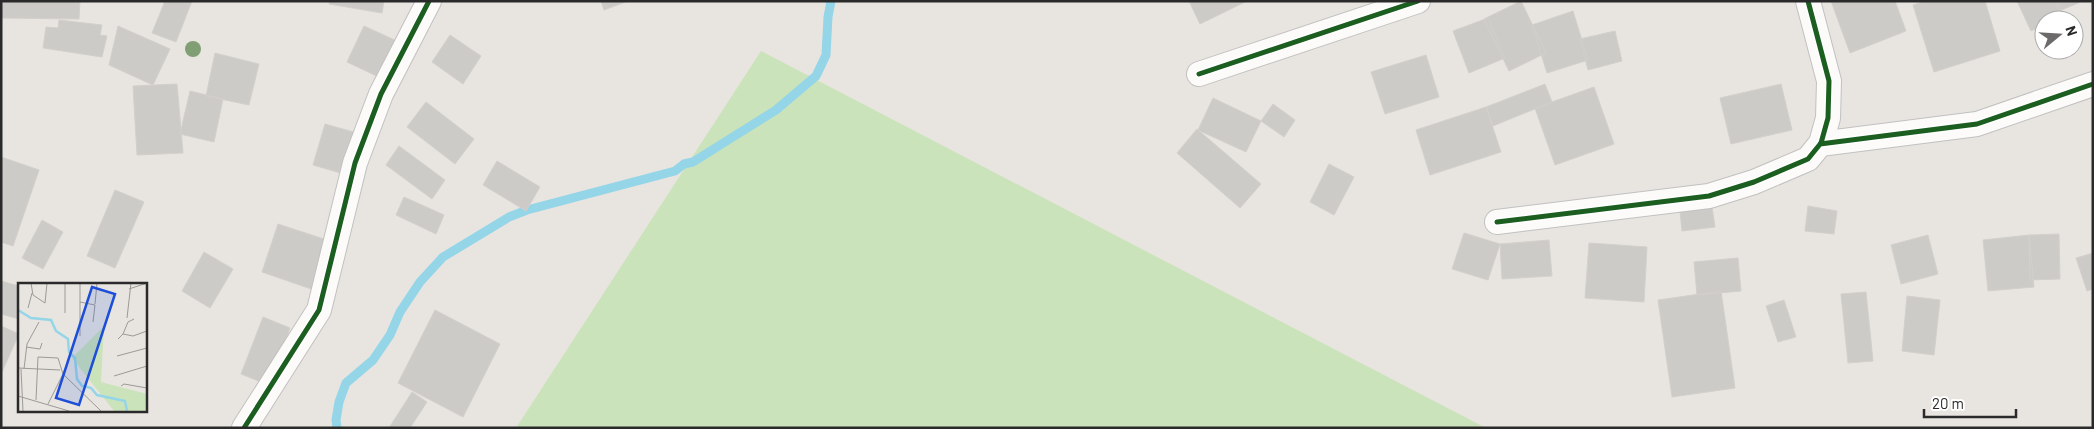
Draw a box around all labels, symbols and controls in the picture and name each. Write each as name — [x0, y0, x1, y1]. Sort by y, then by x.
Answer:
north arrow — [2034, 10, 2084, 60]
text: N — [2062, 24, 2081, 38]
inset map — [18, 283, 146, 412]
scale bar — [1924, 386, 2016, 418]
text: 20 m — [1932, 394, 1964, 412]

